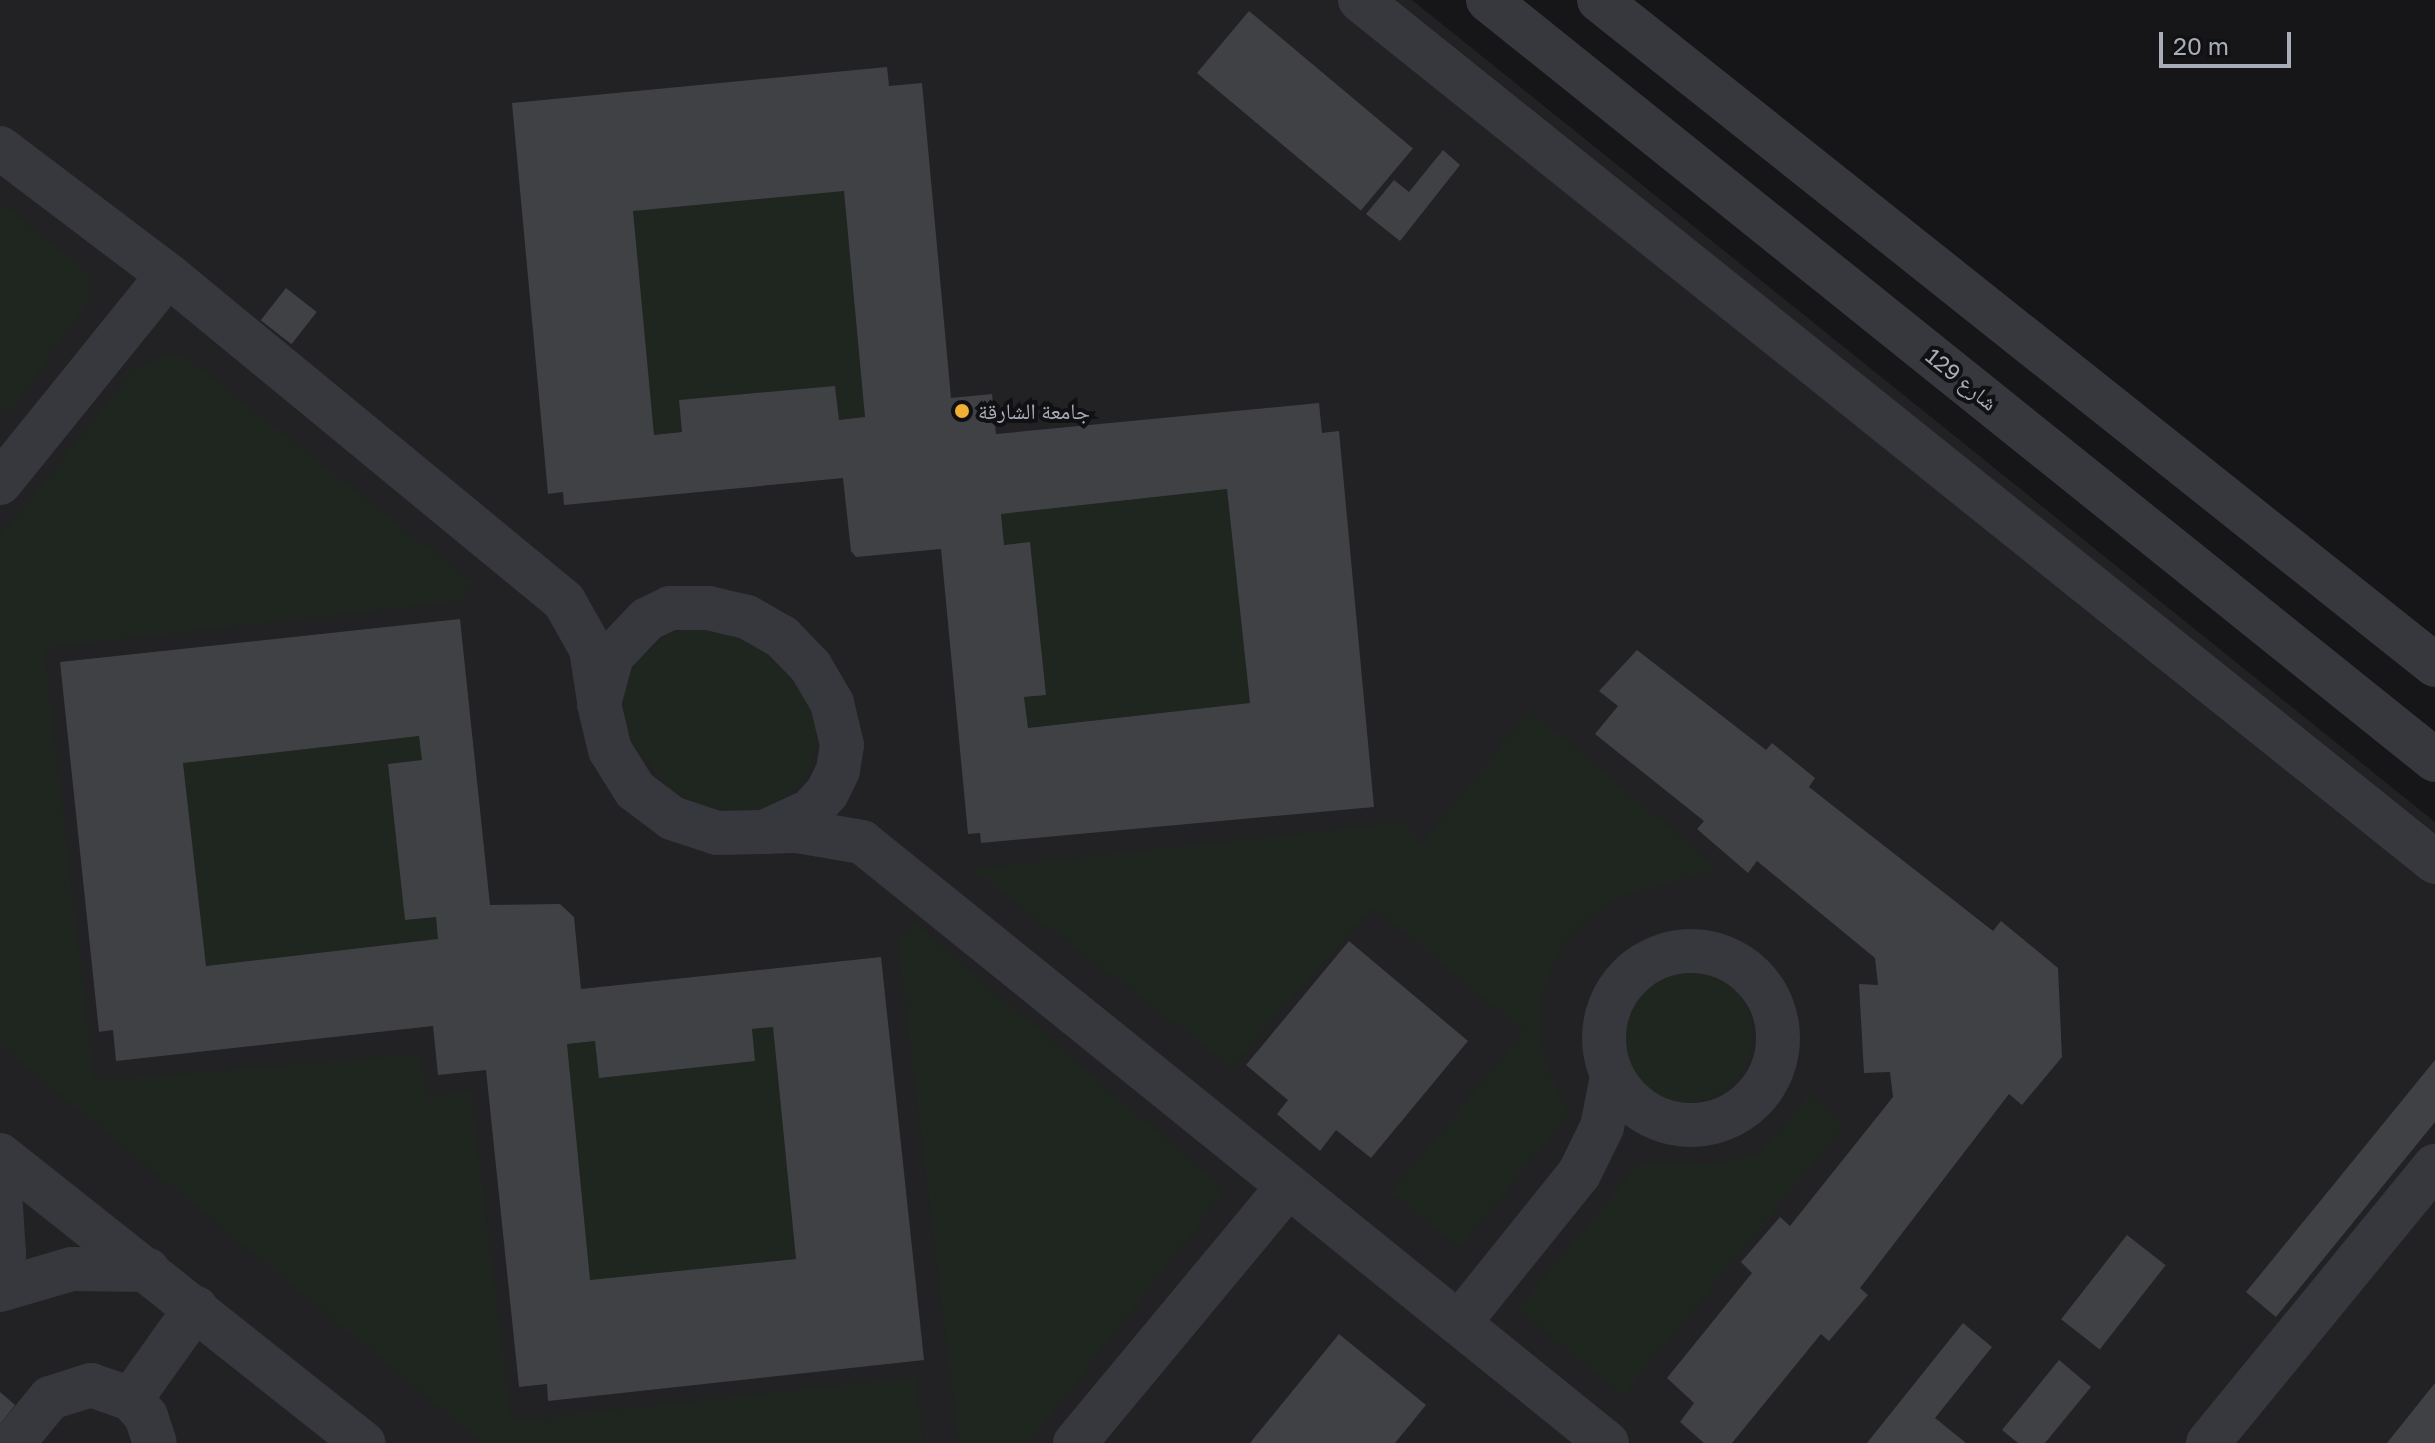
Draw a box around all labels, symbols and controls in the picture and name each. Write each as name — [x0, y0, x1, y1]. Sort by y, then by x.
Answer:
scale bar — [2163, 16, 2295, 66]
text: 20 m — [2173, 31, 2229, 60]
street label: شارع 129 — [1921, 342, 2003, 416]
place label: جامعة الشارقة — [978, 398, 1090, 424]
marker: جامعة الشارقة — [953, 402, 971, 420]

